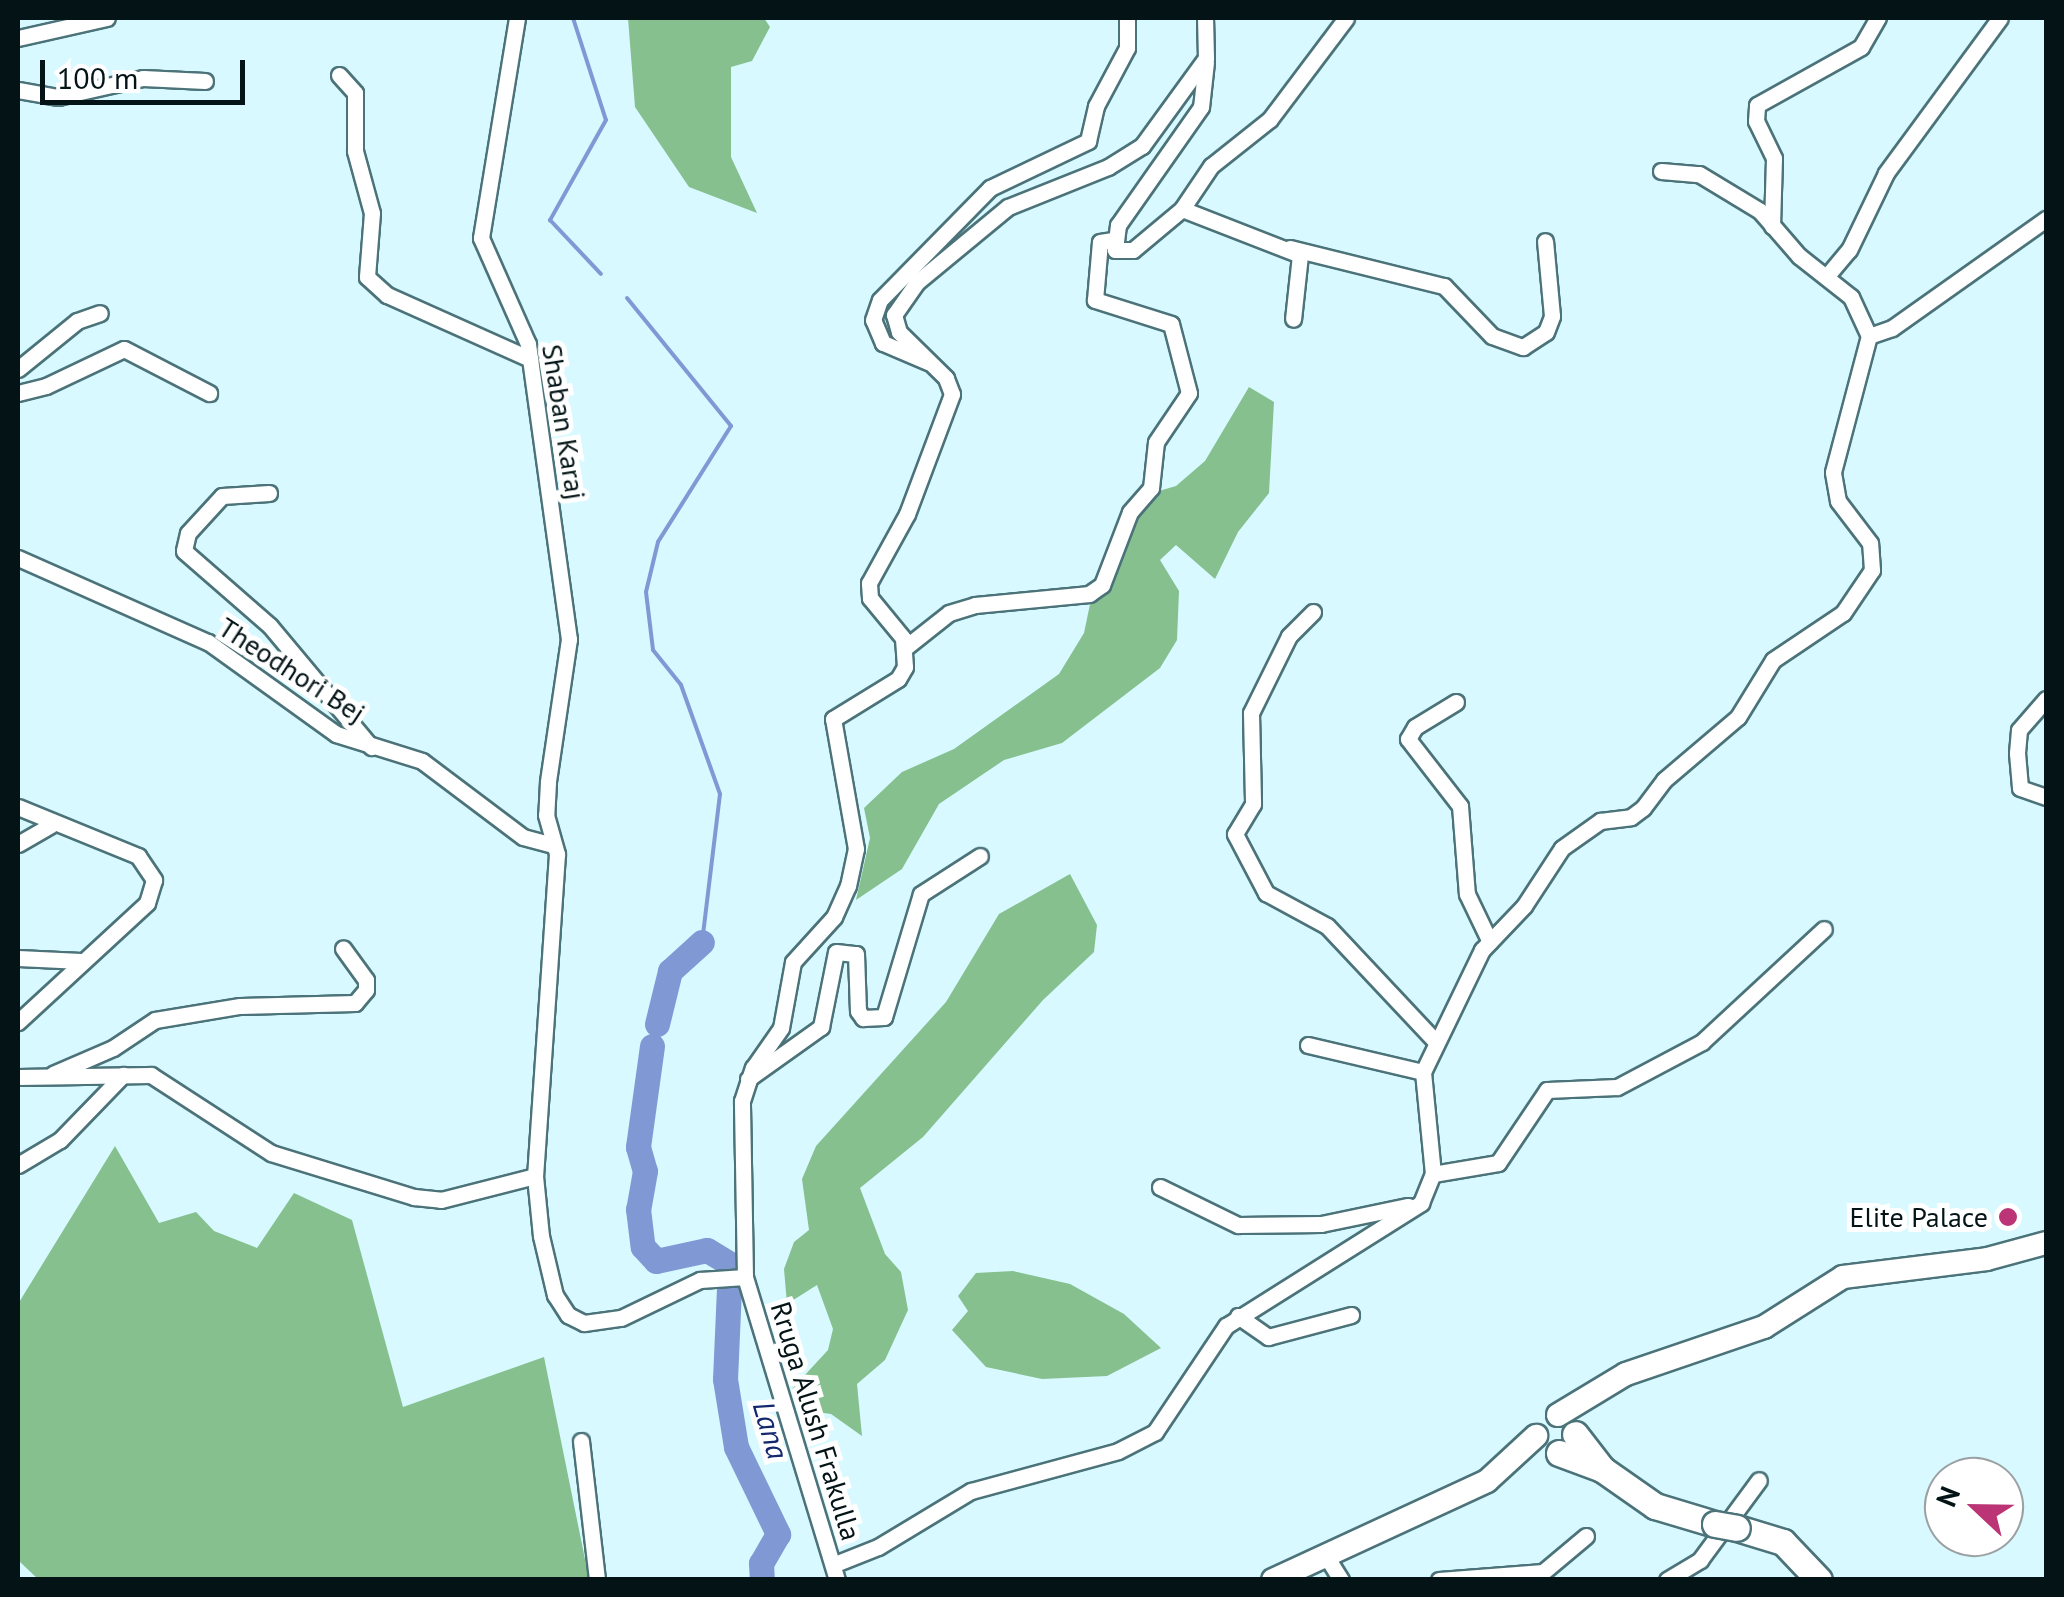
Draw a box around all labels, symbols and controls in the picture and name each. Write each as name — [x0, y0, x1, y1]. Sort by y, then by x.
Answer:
scale bar — [45, 40, 250, 102]
text: 100 m — [57, 58, 138, 97]
street label: Shaban Karaj — [535, 342, 593, 502]
street label: Theodhori Bej — [213, 610, 371, 730]
place label: Elite Palace — [1850, 1200, 1988, 1234]
marker: Elite Palace — [1997, 1206, 2019, 1228]
street label: Rruga Alush Frakulla — [764, 1297, 868, 1545]
water label: Lana — [746, 1397, 796, 1463]
north arrow — [1924, 1457, 2024, 1557]
text: N — [1927, 1481, 1968, 1512]

